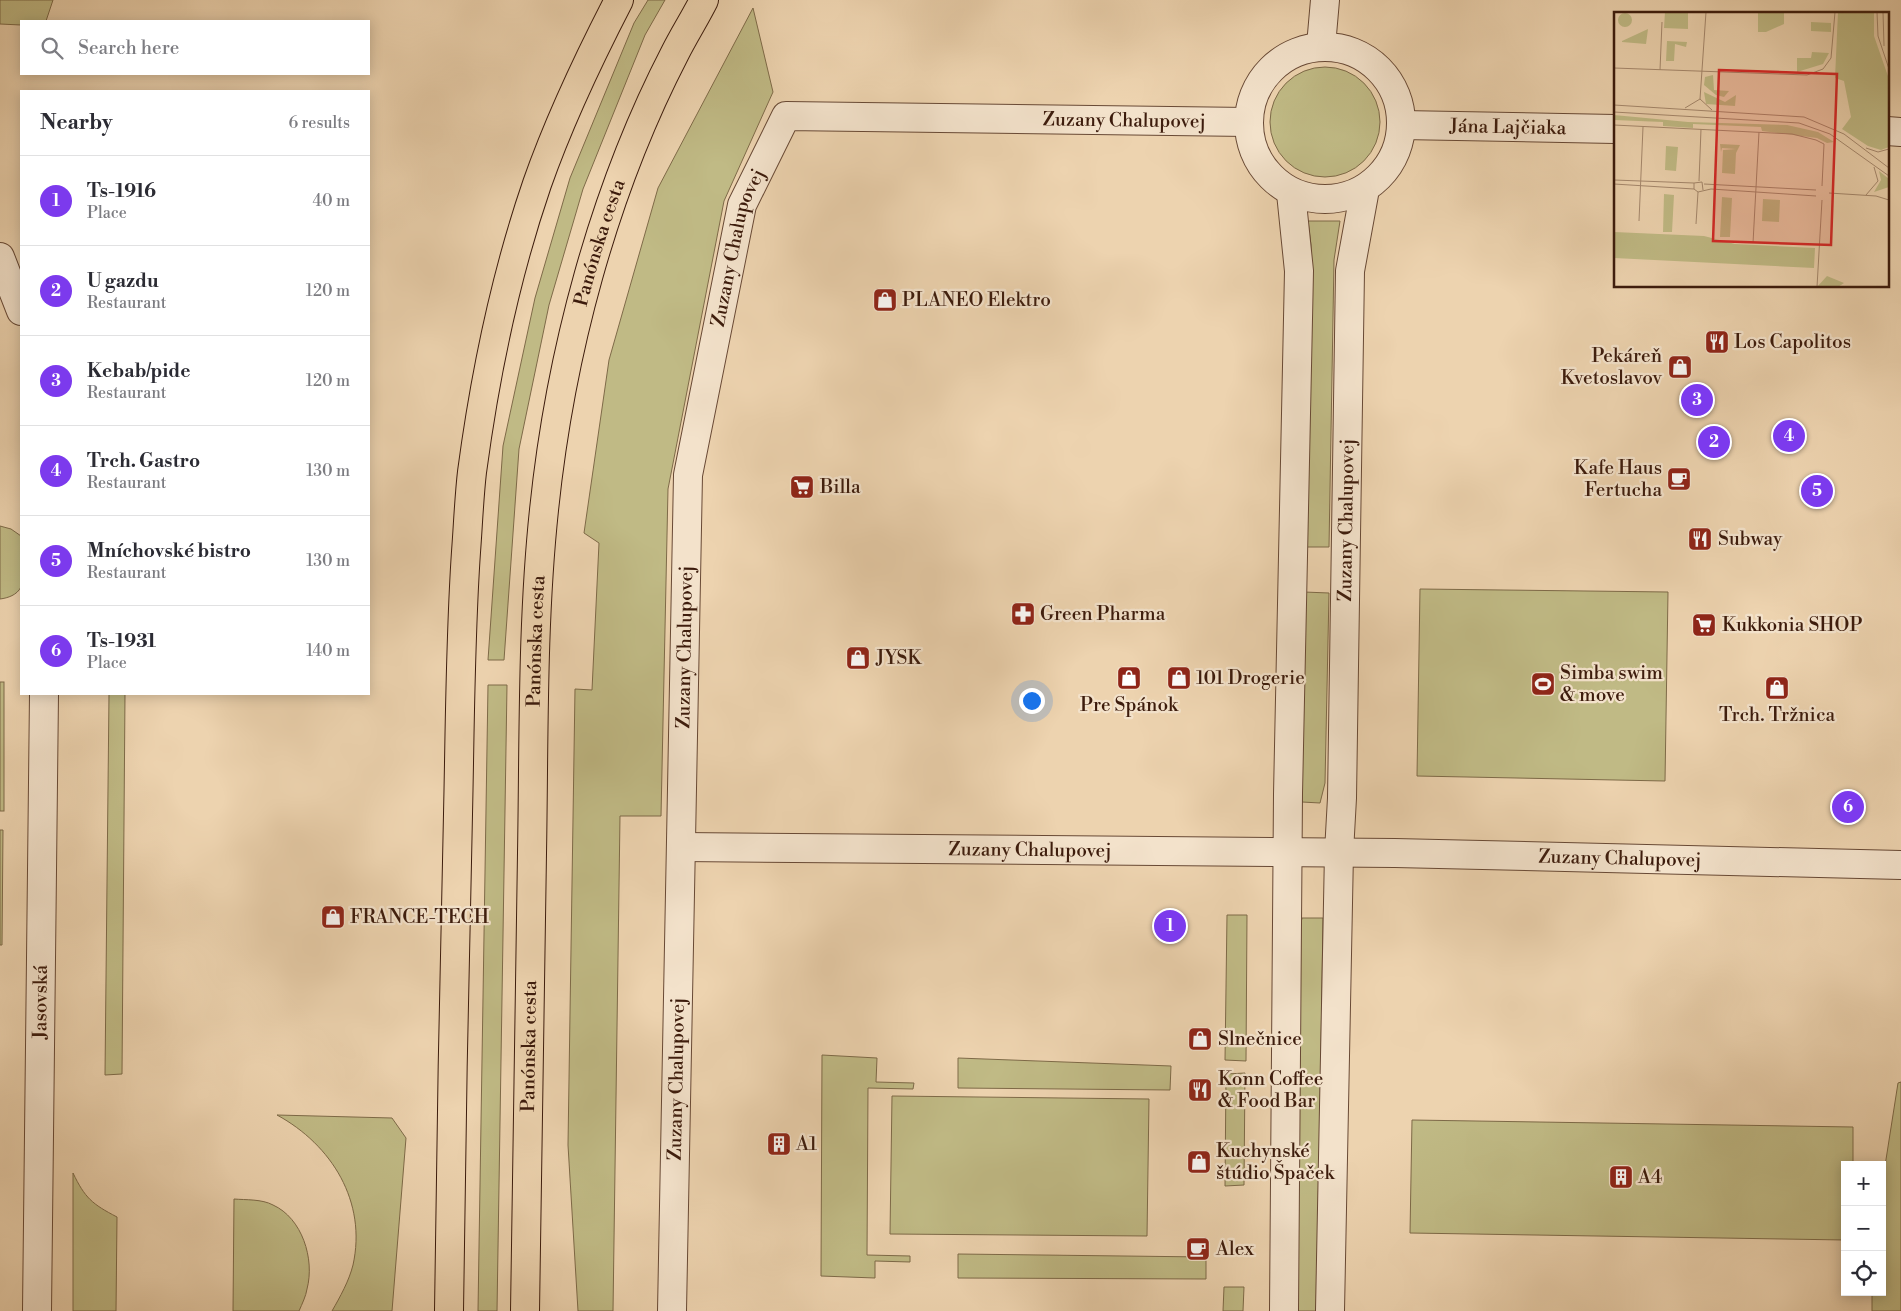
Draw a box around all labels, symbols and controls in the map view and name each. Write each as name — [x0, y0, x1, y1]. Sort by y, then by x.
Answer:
inset map — [1614, 12, 1888, 288]
search box — [20, 20, 370, 75]
icon: search — [38, 34, 66, 62]
text: Search here — [78, 36, 179, 60]
street label: Zuzany Chalupovej — [1042, 107, 1206, 133]
text: Nearby — [40, 110, 113, 136]
text: 6 results — [289, 113, 350, 133]
street label: Jána Lajčiaka — [1448, 114, 1567, 140]
street label: Zuzany Chalupovej — [706, 165, 770, 329]
street label: Panónska cesta — [569, 175, 631, 309]
text: Ts-1916 — [87, 179, 156, 203]
text: 1 — [52, 191, 60, 211]
text: 40 m — [313, 191, 350, 211]
text: Place — [87, 203, 127, 223]
text: U gazdu — [87, 269, 159, 293]
text: 2 — [51, 281, 61, 301]
text: 120 m — [306, 281, 350, 301]
shop icon: PLANEO Elektro — [872, 287, 898, 313]
place label: PLANEO Elektro — [902, 288, 1051, 312]
text: Restaurant — [87, 293, 166, 313]
restaurant icon: Los Capolitos — [1704, 329, 1730, 355]
place label: Los Capolitos — [1734, 330, 1851, 354]
place label: Pekáreň Kvetoslavov — [1561, 344, 1663, 390]
shop icon: Pekáreň Kvetoslavov — [1667, 354, 1693, 380]
text: Kebab/pide — [87, 359, 190, 383]
text: 3 — [51, 371, 61, 391]
text: 120 m — [306, 371, 350, 391]
pin: 3 — [1681, 381, 1713, 419]
text: Restaurant — [87, 383, 166, 403]
pin: 4 — [1773, 417, 1805, 455]
pin: 2 — [1698, 423, 1730, 461]
street label: Zuzany Chalupovej — [1333, 438, 1359, 602]
text: Trch. Gastro — [87, 449, 200, 473]
place label: Kafe Haus Fertucha — [1574, 456, 1662, 502]
text: 4 — [51, 461, 61, 481]
text: 130 m — [306, 461, 350, 481]
cafe icon: Kafe Haus Fertucha — [1666, 466, 1692, 492]
pin: 5 — [1801, 472, 1833, 510]
text: Restaurant — [87, 473, 166, 493]
supermarket icon: Billa — [789, 474, 815, 500]
place label: Billa — [819, 475, 861, 499]
restaurant icon: Subway — [1687, 526, 1713, 552]
place label: Subway — [1718, 527, 1783, 551]
text: Mníchovské bistro — [87, 539, 251, 563]
text: 5 — [51, 551, 61, 571]
text: 130 m — [306, 551, 350, 571]
text: Restaurant — [87, 563, 166, 583]
street label: Zuzany Chalupovej — [671, 565, 698, 729]
street label: Panónska cesta — [522, 574, 551, 707]
pharmacy icon: Green Pharma — [1010, 601, 1036, 627]
place label: Green Pharma — [1040, 602, 1166, 626]
supermarket icon: Kukkonia SHOP — [1691, 612, 1717, 638]
place label: Kukkonia SHOP — [1722, 613, 1862, 637]
text: Ts-1931 — [87, 629, 156, 653]
text: 6 — [51, 641, 61, 661]
text: 140 m — [306, 641, 350, 661]
shop icon: JYSK — [845, 645, 871, 671]
place label: JYSK — [875, 646, 922, 670]
text: Place — [87, 653, 127, 673]
place label: Simba swim & move — [1560, 661, 1663, 707]
shop icon: Pre Spánok — [1116, 665, 1142, 691]
shop icon: 101 Drogerie — [1166, 665, 1192, 691]
place label: 101 Drogerie — [1196, 666, 1305, 690]
sports icon: Simba swim & move — [1530, 671, 1556, 697]
shop icon: Trch. Tržnica — [1764, 675, 1790, 701]
your location — [1019, 688, 1045, 714]
place label: Pre Spánok — [1080, 693, 1179, 717]
place label: Trch. Tržnica — [1719, 703, 1835, 727]
pin: 6 — [1832, 788, 1864, 826]
street label: Zuzany Chalupovej — [948, 837, 1112, 863]
street label: Zuzany Chalupovej — [1538, 844, 1702, 872]
shop icon: FRANCE-TECH — [320, 904, 346, 930]
place label: FRANCE-TECH — [350, 905, 489, 929]
pin: 1 — [1154, 907, 1186, 945]
street label: Jasovská — [28, 964, 53, 1040]
street label: Panónska cesta — [516, 980, 542, 1112]
street label: Zuzany Chalupovej — [663, 997, 690, 1161]
shop icon: Slnečnice — [1187, 1026, 1213, 1052]
place label: Slnečnice — [1218, 1027, 1302, 1051]
place label: Konn Coffee & Food Bar — [1218, 1067, 1323, 1113]
restaurant icon: Konn Coffee & Food Bar — [1187, 1077, 1213, 1103]
building icon: A1 — [766, 1131, 792, 1157]
place label: A1 — [795, 1132, 817, 1156]
place label: Kuchynské štúdio Špaček — [1216, 1139, 1335, 1185]
shop icon: Kuchynské štúdio Špaček — [1186, 1149, 1212, 1175]
map controls — [1841, 1161, 1886, 1296]
button: + — [1841, 1161, 1886, 1206]
building icon: A4 — [1608, 1164, 1634, 1190]
place label: A4 — [1637, 1165, 1662, 1189]
button: − — [1841, 1206, 1886, 1251]
cafe icon: Alex — [1185, 1236, 1211, 1262]
place label: Alex — [1215, 1237, 1254, 1261]
button: locate — [1841, 1251, 1886, 1296]

